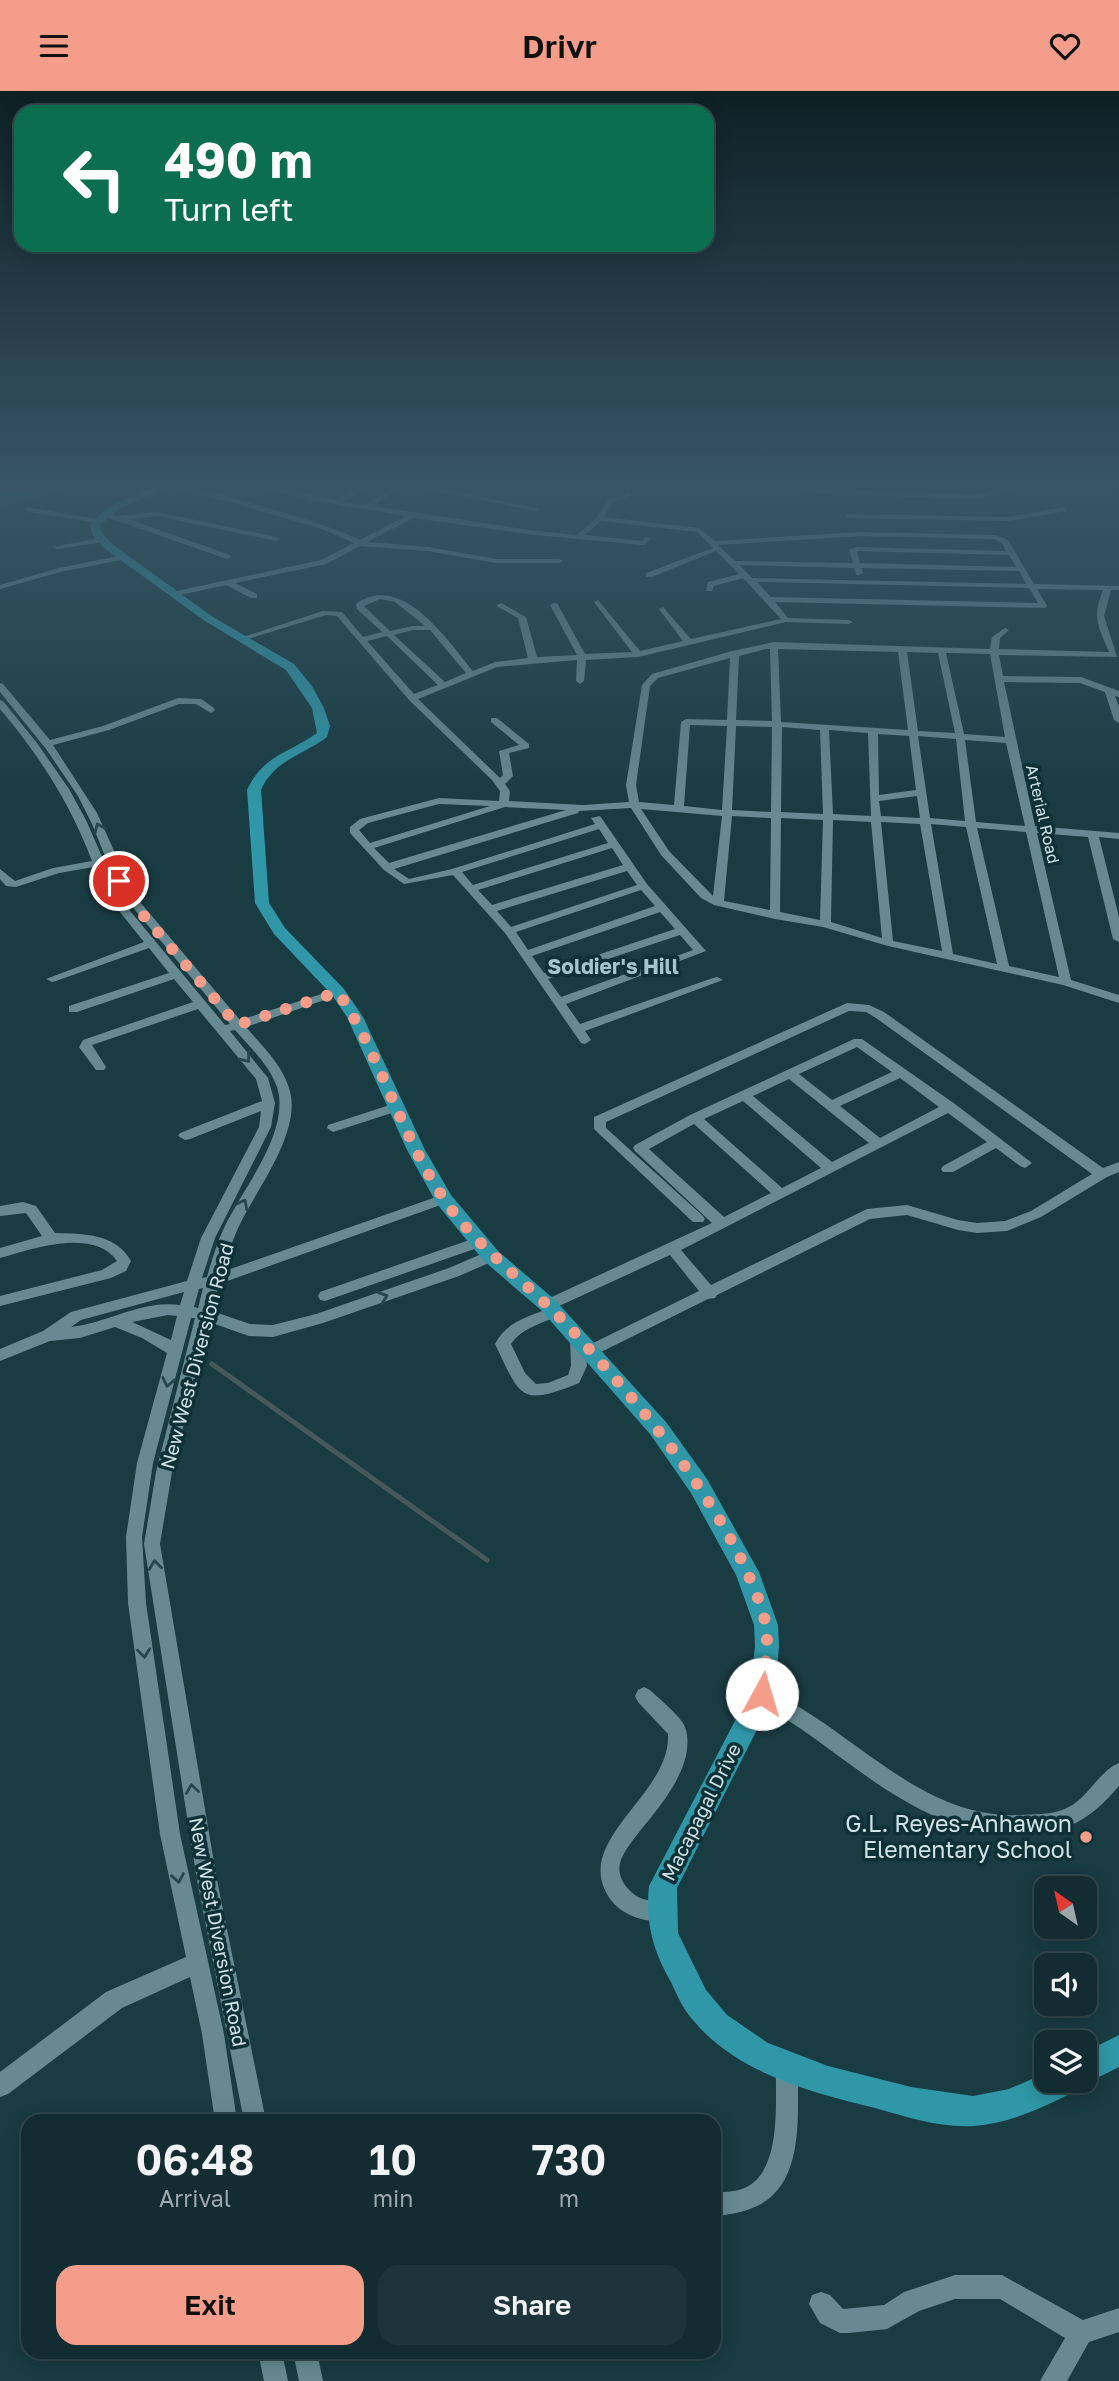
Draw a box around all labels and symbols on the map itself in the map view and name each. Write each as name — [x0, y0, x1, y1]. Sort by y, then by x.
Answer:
street label: Arterial Road — [1022, 763, 1064, 865]
one-way arrow — [93, 823, 107, 835]
pin — [89, 851, 149, 911]
district label: Soldier's Hill — [547, 953, 679, 979]
one-way arrow — [238, 1050, 250, 1063]
one-way arrow — [235, 1199, 249, 1211]
street label: New West Diversion Road — [155, 1240, 238, 1471]
one-way arrow — [376, 1291, 388, 1305]
one-way arrow — [162, 1376, 177, 1388]
one-way arrow — [147, 1559, 162, 1571]
one-way arrow — [137, 1647, 152, 1659]
position arrow — [725, 1657, 799, 1731]
street label: Macapagal Drive — [656, 1739, 745, 1884]
one-way arrow — [185, 1784, 200, 1795]
place label: G.L. Reyes-Anhawon Elementary School — [845, 1809, 1072, 1863]
street label: New West Diversion Road — [185, 1815, 252, 2048]
marker: G.L. Reyes-Anhawon Elementary School — [1078, 1829, 1094, 1845]
one-way arrow — [170, 1872, 185, 1884]
north arrow — [1034, 1876, 1097, 1939]

